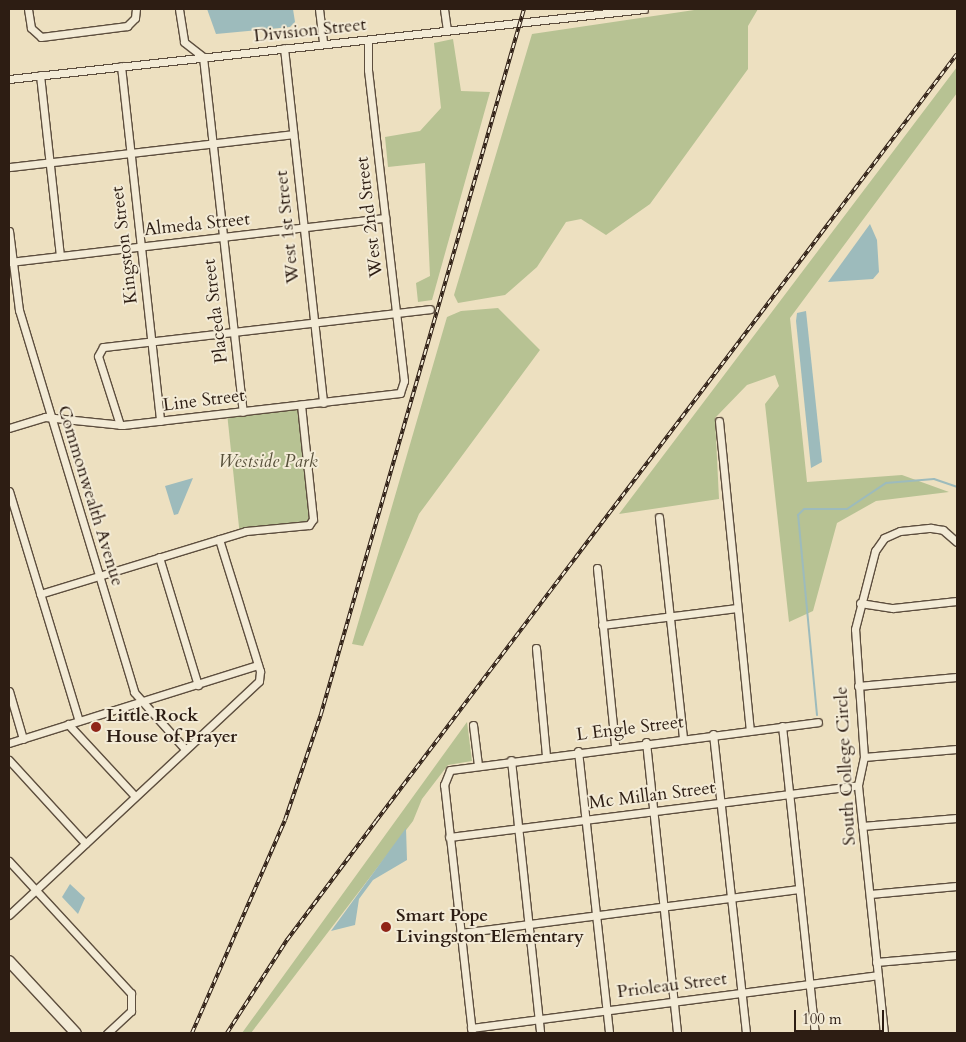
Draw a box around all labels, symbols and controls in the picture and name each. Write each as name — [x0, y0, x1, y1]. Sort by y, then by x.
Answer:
street label: Division Street — [253, 14, 367, 48]
street label: West 2nd Street — [352, 155, 388, 279]
street label: West 1st Street — [271, 169, 305, 285]
street label: Kingston Street — [107, 185, 143, 305]
street label: Almeda Street — [143, 209, 251, 241]
street label: Placeda Street — [199, 258, 233, 364]
street label: Line Street — [162, 385, 246, 417]
street label: Commonwealth Avenue — [52, 403, 128, 589]
park label: Westside Park — [218, 451, 318, 473]
street label: South College Circle — [831, 686, 861, 846]
place label: Little Rock House of Prayer — [106, 706, 237, 749]
street label: L Engle Street — [575, 712, 685, 746]
marker: Little Rock House of Prayer — [90, 721, 102, 733]
street label: Mc Millan Street — [587, 778, 717, 814]
place label: Smart Pope Livingston Elementary — [396, 906, 584, 949]
marker: Smart Pope Livingston Elementary — [380, 921, 392, 933]
street label: Prioleau Street — [616, 969, 728, 1003]
scale bar — [796, 1000, 886, 1032]
text: 100 m — [802, 1009, 842, 1029]

